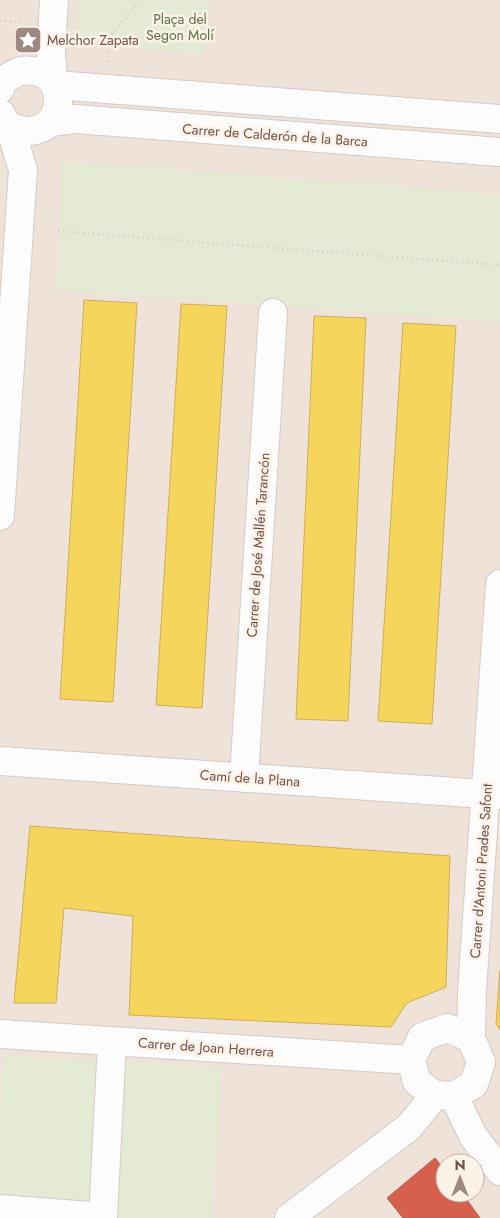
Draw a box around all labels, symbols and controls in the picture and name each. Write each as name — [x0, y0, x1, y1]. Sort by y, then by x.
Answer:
park label: Plaça del Segon Molí — [146, 9, 215, 45]
place icon: Melchor Zapata — [13, 25, 43, 55]
place label: Melchor Zapata — [47, 30, 139, 50]
street label: Carrer de Calderón de la Barca — [182, 119, 368, 151]
street label: Carrer de José Mallén Tarancón — [242, 452, 274, 638]
street label: Camí de la Plana — [199, 765, 301, 791]
street label: Carrer d'Antoni Prades Safont — [465, 782, 497, 959]
street label: Carrer de Joan Herrera — [137, 1032, 275, 1062]
north arrow — [435, 1153, 485, 1203]
text: N — [454, 1155, 466, 1175]

